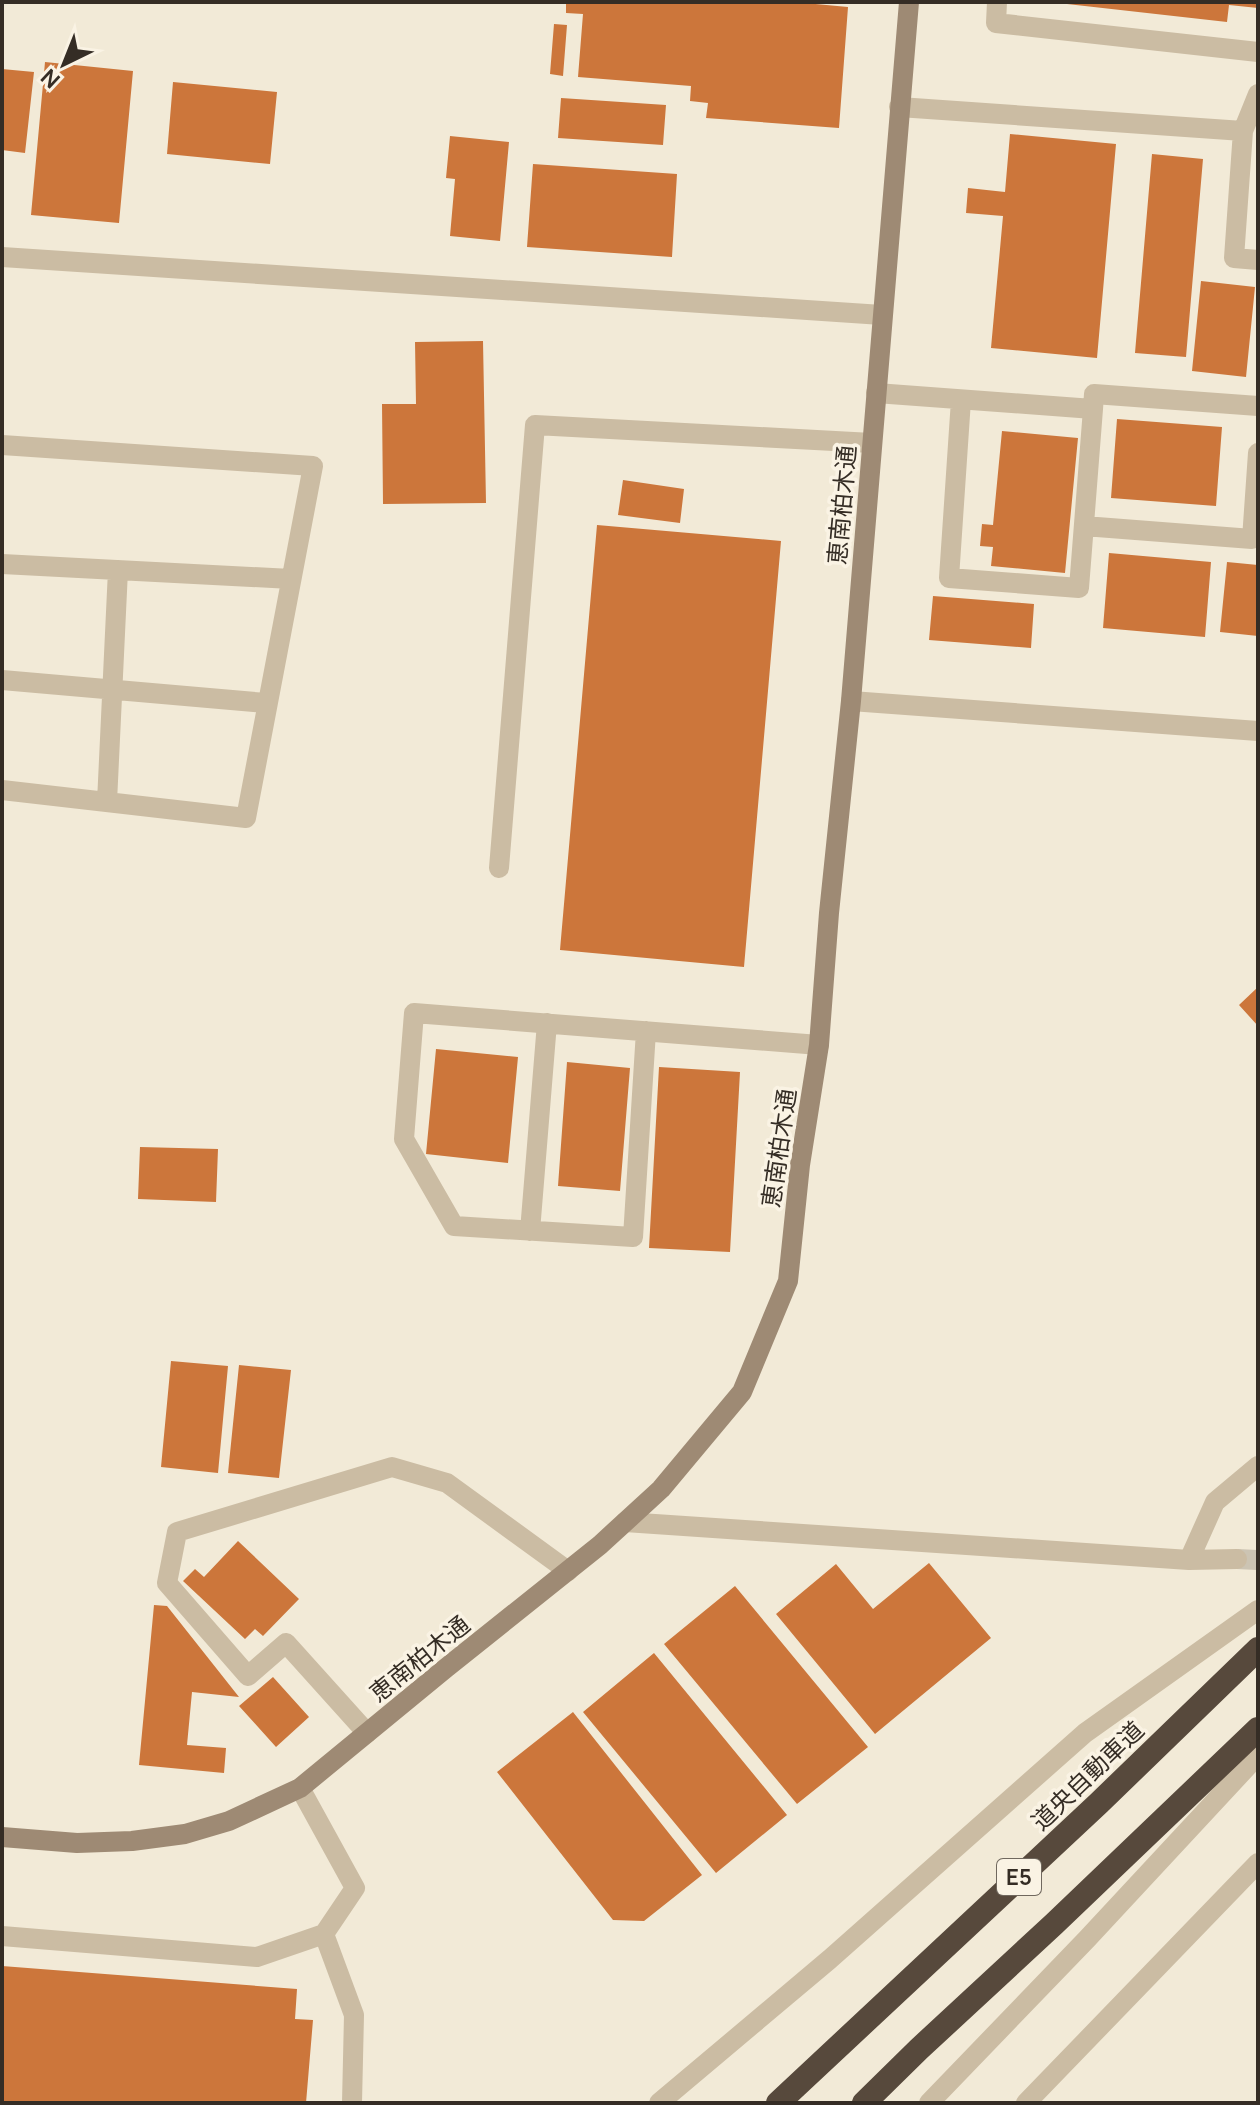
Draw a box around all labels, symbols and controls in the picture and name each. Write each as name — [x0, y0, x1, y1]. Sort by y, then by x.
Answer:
north arrow — [24, 24, 104, 104]
text: N — [34, 62, 66, 95]
street label: 恵南柏木通 — [819, 444, 863, 566]
street label: 恵南柏木通 — [753, 1086, 803, 1210]
street label: 恵南柏木通 — [362, 1607, 476, 1709]
street label: 道央自動車道 — [1024, 1713, 1150, 1837]
road number: E5 — [997, 1859, 1041, 1895]

